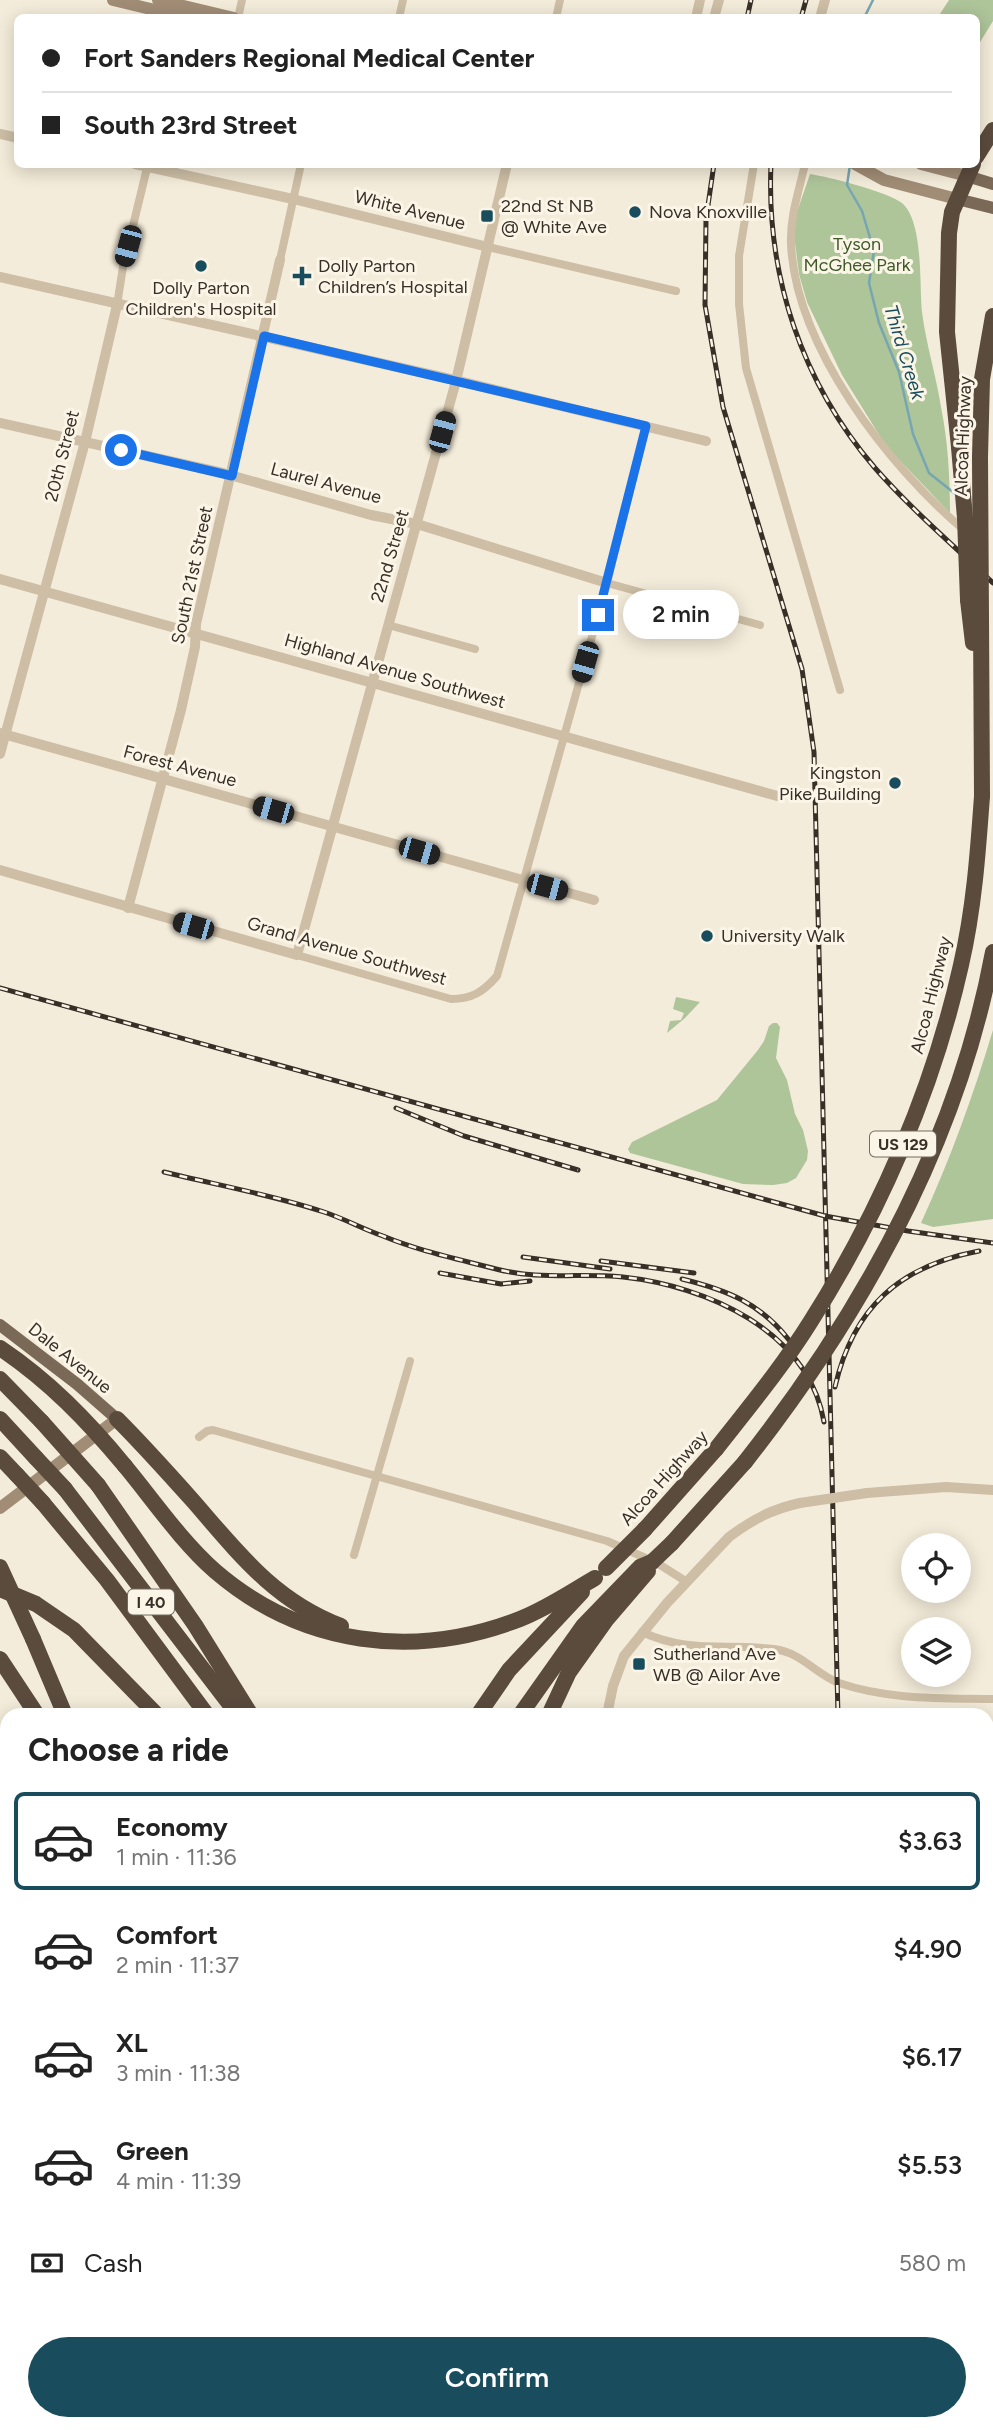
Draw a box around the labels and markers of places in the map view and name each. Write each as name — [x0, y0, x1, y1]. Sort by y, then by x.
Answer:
place label: 22nd St NB @ White Ave — [501, 195, 607, 238]
place label: Nova Knoxville — [649, 201, 767, 223]
marker: Nova Knoxville — [627, 204, 643, 220]
marker: 22nd St NB @ White Ave — [479, 208, 495, 224]
place label: Dolly Parton Children’s Hospital — [318, 255, 468, 298]
marker: Dolly Parton Children's Hospital — [193, 258, 209, 274]
marker: Dolly Parton Children’s Hospital — [292, 266, 312, 286]
place label: Dolly Parton Children's Hospital — [125, 277, 277, 320]
place label: Kingston Pike Building — [779, 762, 881, 805]
marker: Kingston Pike Building — [887, 775, 903, 791]
place label: University Walk — [721, 925, 845, 947]
marker: University Walk — [699, 928, 715, 944]
place label: Sutherland Ave WB @ Ailor Ave — [653, 1643, 780, 1686]
marker: Sutherland Ave WB @ Ailor Ave — [631, 1656, 647, 1672]

